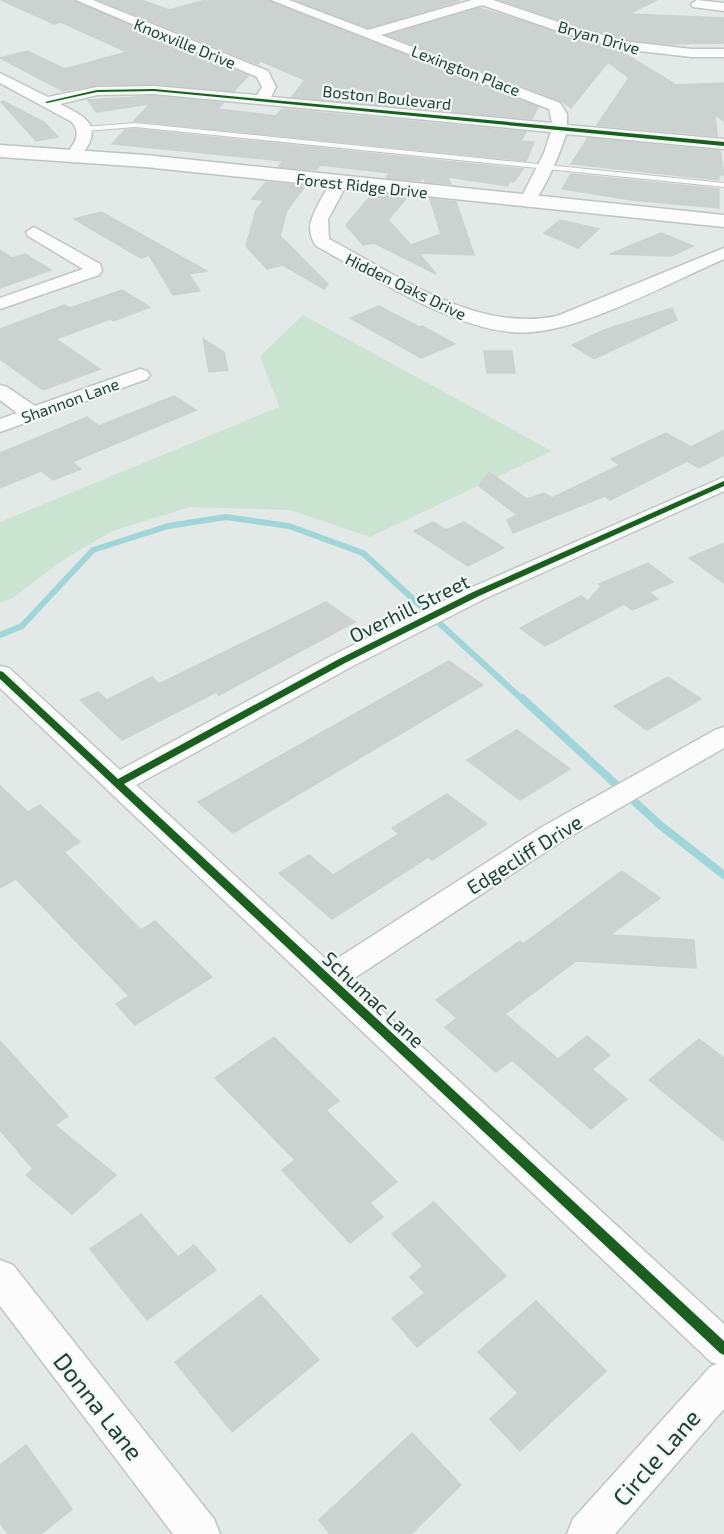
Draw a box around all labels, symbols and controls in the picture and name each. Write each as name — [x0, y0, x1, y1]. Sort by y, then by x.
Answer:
street label: Knoxville Drive — [131, 14, 239, 72]
street label: Bryan Drive — [556, 16, 642, 58]
street label: Lexington Place — [409, 41, 523, 99]
street label: Boston Boulevard — [322, 81, 452, 113]
street label: Forest Ridge Drive — [295, 169, 429, 201]
street label: Hidden Oaks Drive — [343, 249, 469, 323]
street label: Shannon Lane — [19, 374, 121, 426]
street label: Overhill Street — [345, 568, 473, 647]
street label: Edgecliff Drive — [462, 809, 586, 899]
street label: Schumac Lane — [318, 946, 430, 1052]
street label: Donna Lane — [48, 1347, 150, 1465]
street label: Circle Lane — [606, 1403, 706, 1511]

